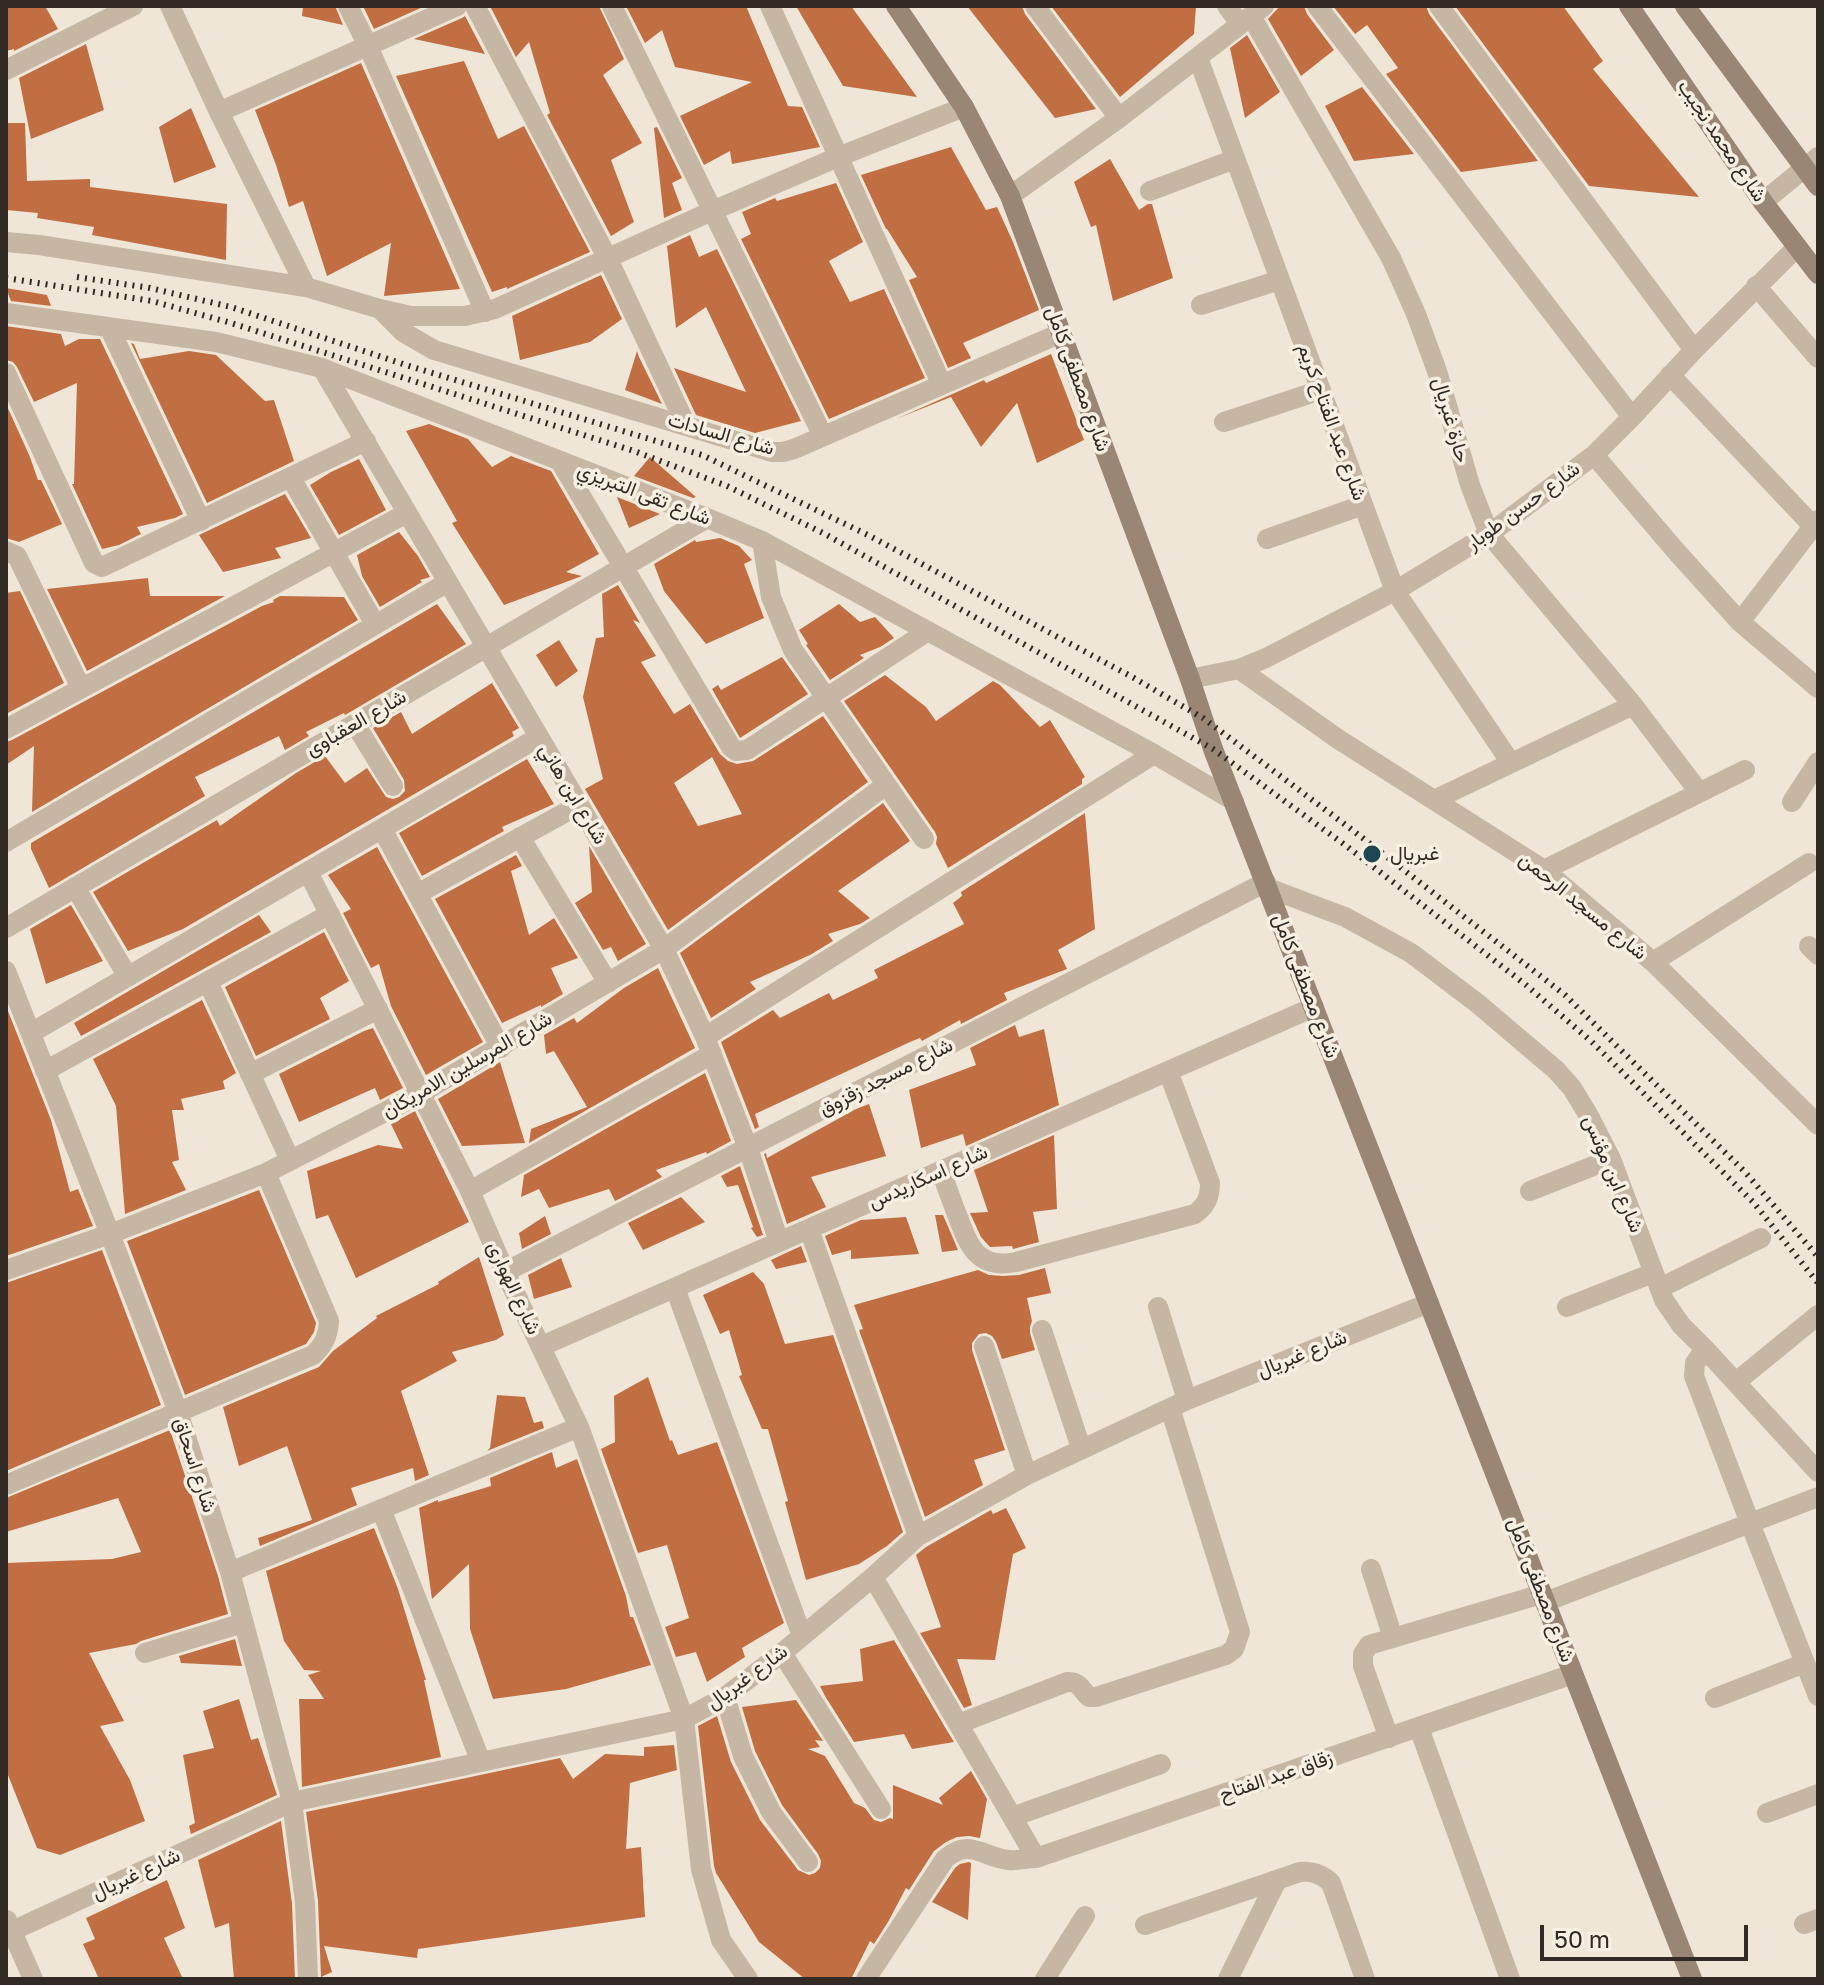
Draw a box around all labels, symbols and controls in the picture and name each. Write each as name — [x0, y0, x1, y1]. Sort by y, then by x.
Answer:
street label: شارع محمد نجيب — [1672, 76, 1772, 206]
street label: شارع مصطفى كامل — [1041, 303, 1115, 455]
street label: شارع عبد الفتاح كريم — [1292, 340, 1372, 504]
street label: حارة غبريال — [1427, 375, 1475, 465]
street label: شارع السادات — [665, 407, 777, 461]
street label: شارع حسن طوبار — [1461, 457, 1585, 555]
street label: شارع تقى التبريزي — [574, 458, 714, 530]
street label: شارع العقباوى — [301, 685, 411, 761]
street label: شارع ابن هاني — [534, 739, 612, 849]
place label: غبريال — [1390, 842, 1439, 866]
marker: غبريال — [1361, 843, 1383, 865]
street label: شارع مسجد الرحمن — [1514, 847, 1652, 965]
street label: شارع مصطفى كامل — [1267, 910, 1345, 1062]
street label: شارع المرسلين الامريكان — [378, 1007, 556, 1123]
street label: شارع مسجد زقزوق — [815, 1033, 957, 1121]
street label: شارع ابن مؤنس — [1577, 1112, 1649, 1236]
street label: شارع اسكاريدس — [864, 1140, 992, 1214]
street label: شارع الهوارى — [482, 1238, 546, 1338]
street label: شارع غبريال — [1254, 1325, 1350, 1383]
street label: شارع اسحاق — [168, 1415, 222, 1515]
street label: شارع مصطفى كامل — [1502, 1514, 1580, 1666]
street label: شارع غبريال — [702, 1639, 792, 1715]
street label: زقاق عبد الفتاح — [1216, 1745, 1336, 1807]
street label: شارع غبريال — [88, 1843, 184, 1905]
scale bar — [1544, 1909, 1752, 1959]
text: 50 m — [1554, 1924, 1610, 1953]

